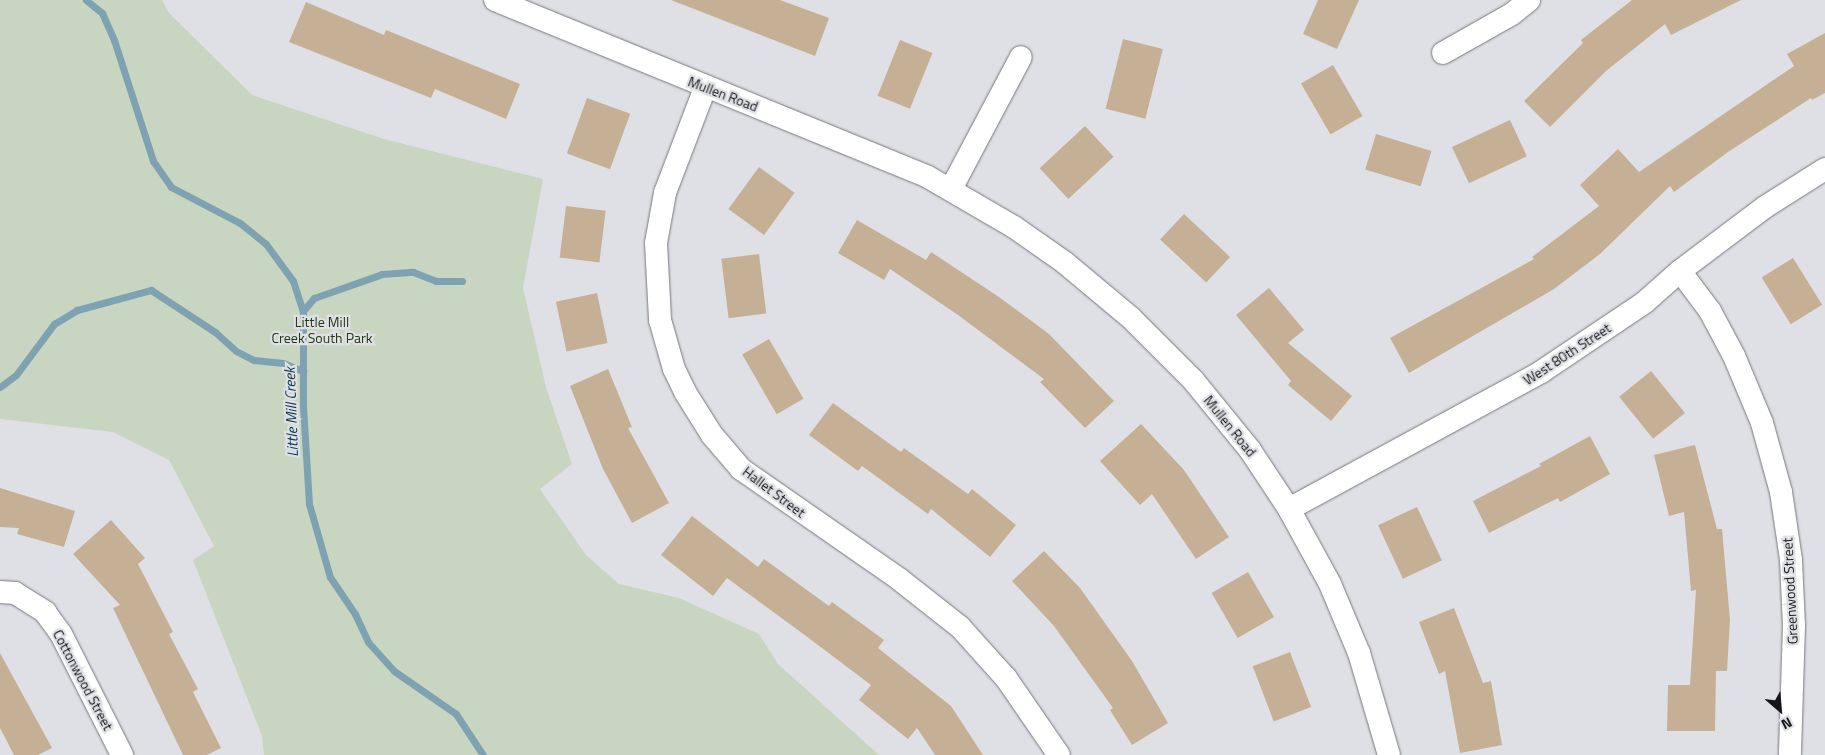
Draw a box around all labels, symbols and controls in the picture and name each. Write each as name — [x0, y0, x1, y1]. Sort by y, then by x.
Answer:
street label: Mullen Road — [686, 73, 760, 115]
park label: Little Mill Creek South Park — [272, 314, 372, 347]
street label: West 80th Street — [1520, 319, 1614, 389]
water label: Little Mill Creek — [280, 367, 302, 457]
street label: Mullen Road — [1200, 392, 1260, 460]
street label: Hallet Street — [739, 463, 809, 521]
street label: Greenwood Street — [1779, 537, 1801, 645]
street label: Cottonwood Street — [49, 627, 117, 733]
north arrow — [1755, 685, 1805, 735]
text: N — [1778, 712, 1796, 735]

